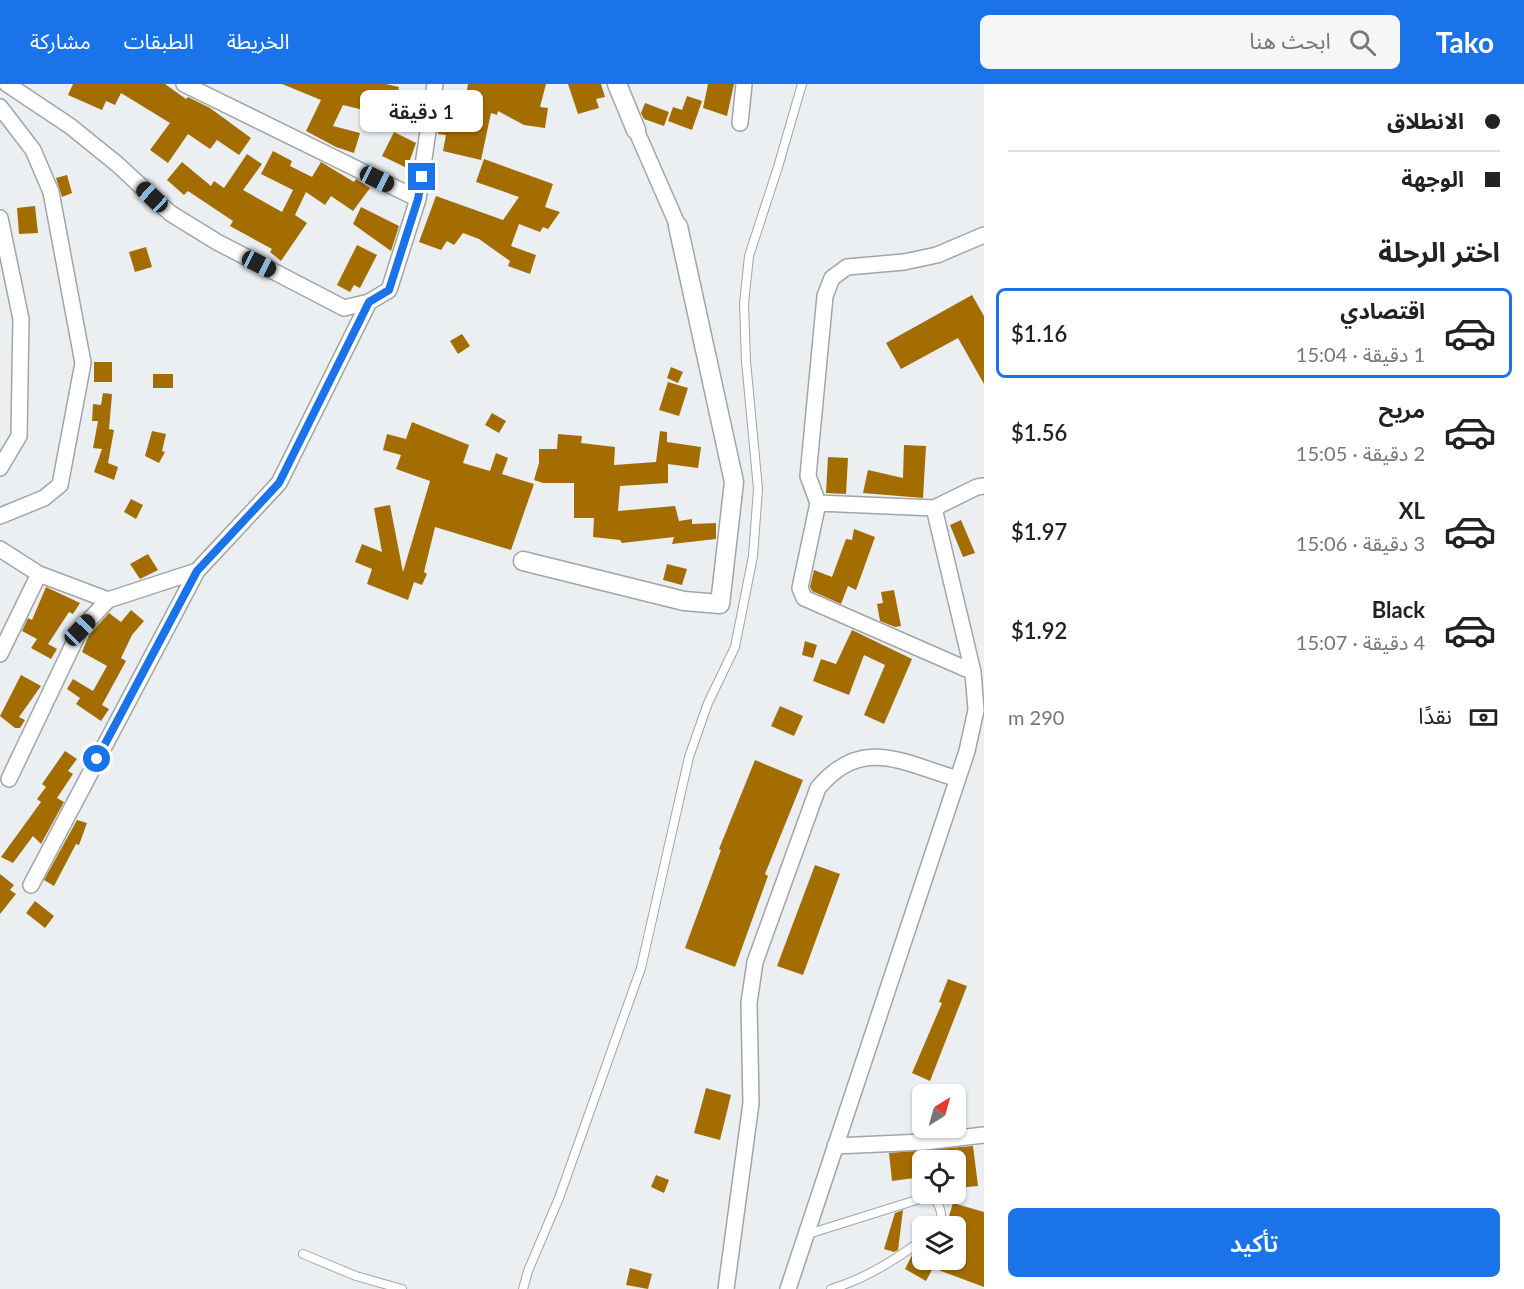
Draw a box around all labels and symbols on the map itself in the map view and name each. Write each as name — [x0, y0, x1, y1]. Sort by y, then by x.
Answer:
callout: 1 دقيقة — [360, 90, 484, 132]
car — [357, 163, 397, 195]
route end — [408, 163, 435, 190]
car — [133, 178, 171, 216]
car — [239, 248, 279, 280]
car — [61, 611, 99, 649]
route start — [83, 745, 110, 772]
north arrow — [912, 1084, 966, 1138]

